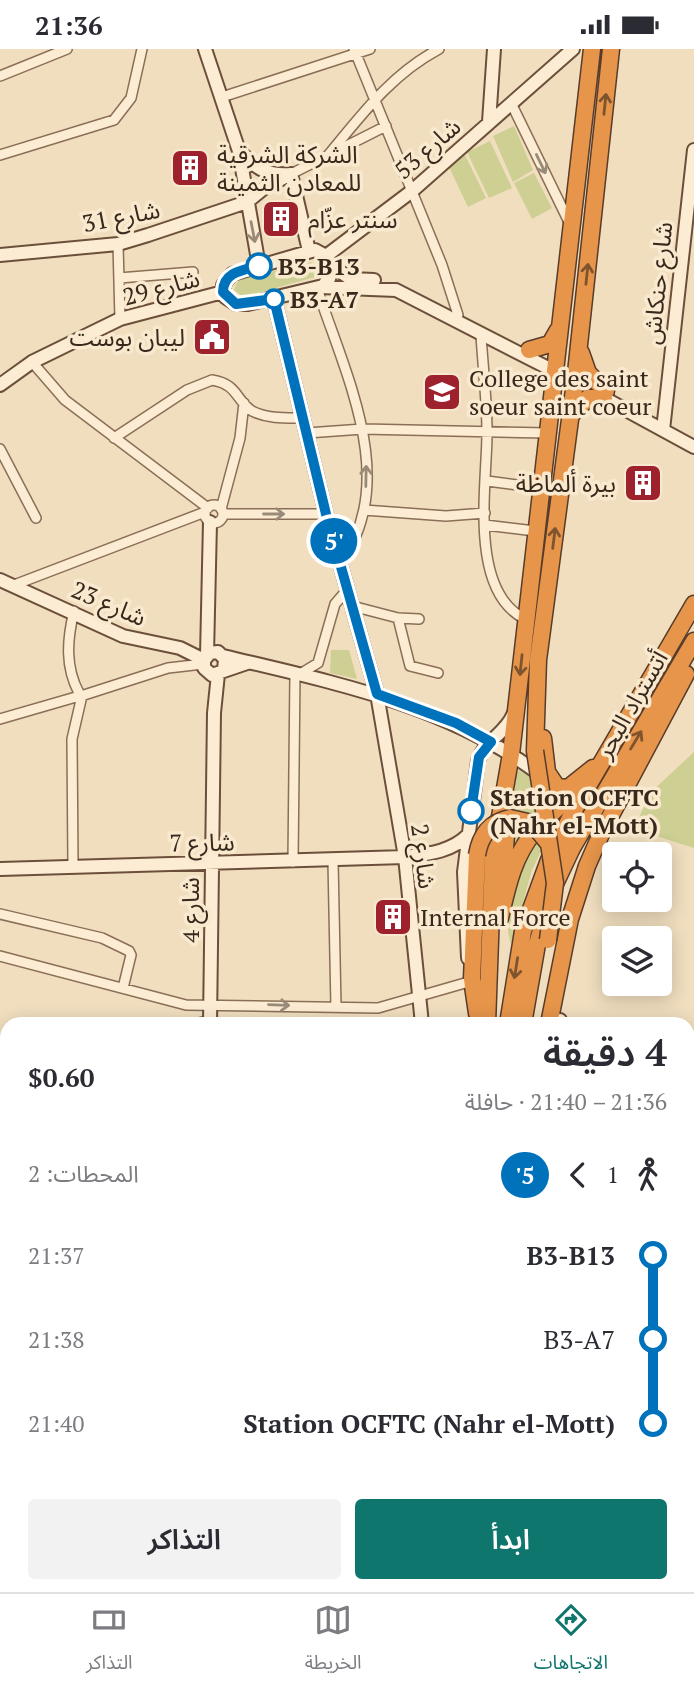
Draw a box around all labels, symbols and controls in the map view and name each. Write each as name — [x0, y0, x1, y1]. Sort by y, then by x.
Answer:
text: 21:36 — [35, 8, 103, 42]
one-way arrow — [599, 93, 612, 115]
street label: شارع 53 — [387, 110, 468, 187]
place label: الشركة الشرقية للمعادن الثمينة — [217, 138, 361, 198]
building icon: الشركة الشرقية للمعادن الثمينة — [169, 147, 211, 189]
one-way arrow — [535, 153, 548, 174]
street label: شارع 31 — [80, 193, 163, 241]
building icon: سنتر عزّام — [260, 198, 302, 240]
place label: سنتر عزّام — [308, 203, 398, 238]
one-way arrow — [246, 220, 260, 243]
street label: شارع حنكاش — [635, 220, 681, 346]
place label: B3-B13 — [278, 250, 360, 282]
marker: B3-B13 — [246, 253, 272, 279]
street label: شارع 29 — [119, 261, 203, 315]
one-way arrow — [581, 263, 594, 286]
place label: B3-A7 — [290, 283, 359, 315]
marker: B3-A7 — [264, 289, 284, 309]
public building icon: ليبان بوست — [191, 316, 233, 358]
place label: ليبان بوست — [69, 321, 185, 353]
place label: College des saint soeur saint coeur — [469, 362, 652, 422]
school or university icon: College des saint soeur saint coeur — [421, 371, 463, 413]
building icon: بيرة ألماظة — [622, 462, 664, 504]
one-way arrow — [359, 465, 372, 488]
place label: بيرة ألماظة — [516, 467, 616, 499]
one-way arrow — [263, 507, 286, 521]
line badge: 5' — [302, 518, 366, 564]
text: 5' — [324, 525, 344, 557]
one-way arrow — [548, 527, 561, 550]
street label: شارع 23 — [66, 573, 151, 635]
street label: أتستراد البحر — [587, 644, 675, 764]
one-way arrow — [514, 653, 527, 676]
one-way arrow — [630, 730, 644, 750]
place label: Station OCFTC (Nahr el-Mott) — [490, 781, 659, 841]
marker: Station OCFTC (Nahr el-Mott) — [458, 798, 484, 824]
street label: شارع 2 — [402, 822, 444, 891]
street label: شارع 7 — [169, 825, 235, 861]
map controls — [602, 842, 672, 996]
button: locate — [602, 842, 672, 912]
street label: شارع 4 — [174, 877, 208, 943]
building icon: Internal Force — [372, 896, 414, 938]
place label: Internal Force — [420, 901, 571, 933]
button: layers — [602, 926, 672, 996]
one-way arrow — [509, 956, 522, 979]
one-way arrow — [267, 999, 290, 1012]
text: 4 دقيقة — [543, 1027, 667, 1077]
text: $0.60 — [28, 1060, 94, 1094]
text: 21:36 – 21:40 · حافلة — [465, 1086, 667, 1117]
icon: back — [559, 1156, 597, 1194]
icon: walk — [629, 1156, 667, 1194]
text: المحطات: 2 — [28, 1158, 139, 1189]
text: 5' — [515, 1159, 535, 1191]
text: 1 — [607, 1159, 619, 1190]
text: B3-B13 — [526, 1238, 615, 1272]
text: 21:37 — [28, 1240, 85, 1271]
text: B3-A7 — [544, 1322, 615, 1356]
text: 21:38 — [28, 1324, 85, 1355]
text: Station OCFTC (Nahr el-Mott) — [243, 1406, 615, 1440]
text: 21:40 — [28, 1408, 85, 1439]
button: التذاكر — [28, 1499, 341, 1579]
button: ابدأ — [355, 1499, 667, 1579]
tab: التذاكر — [86, 1601, 133, 1683]
tab: الخريطة — [305, 1601, 362, 1683]
tab: الاتجاهات — [534, 1601, 608, 1683]

